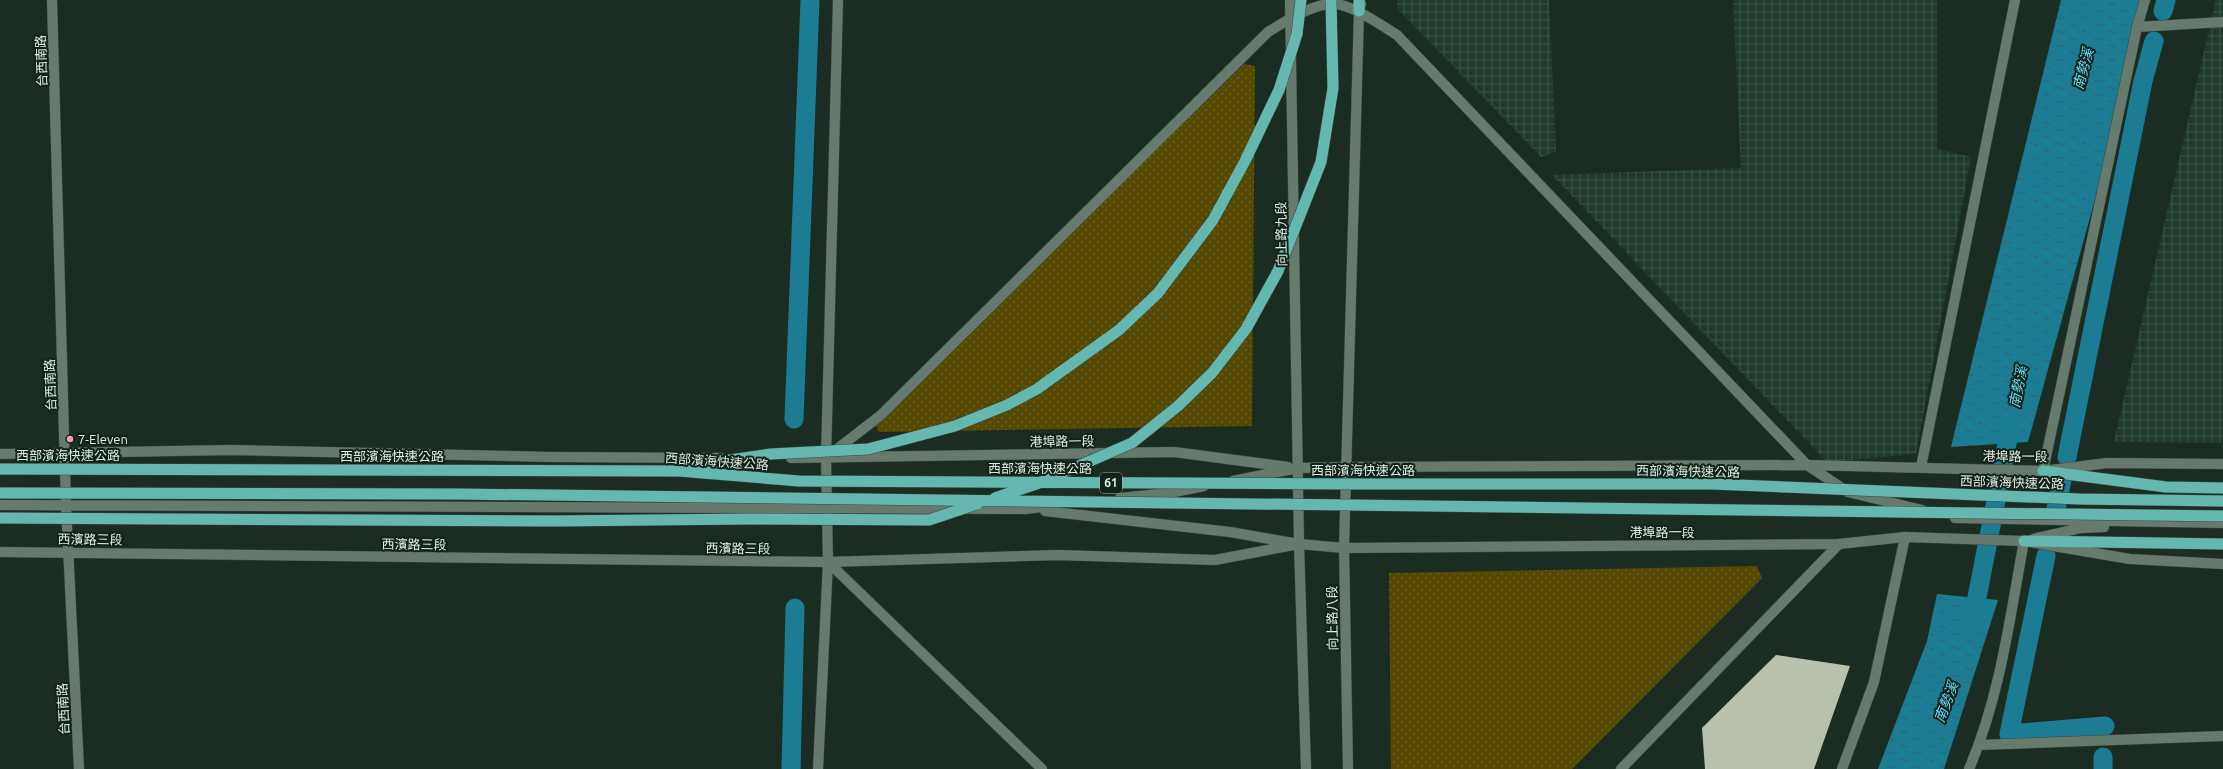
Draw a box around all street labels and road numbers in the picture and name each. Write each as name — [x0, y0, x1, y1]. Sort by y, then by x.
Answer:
street label: 台西南路 — [33, 35, 49, 87]
street label: 向上路九段 — [1273, 201, 1289, 267]
street label: 台西南路 — [42, 359, 58, 411]
street label: 港埠路一段 — [1029, 433, 1095, 449]
street label: 西部濱海快速公路 — [16, 448, 120, 462]
street label: 港埠路一段 — [1982, 448, 2048, 464]
street label: 西部濱海快速公路 — [340, 449, 444, 463]
street label: 西部濱海快速公路 — [665, 450, 769, 472]
street label: 西部濱海快速公路 — [988, 461, 1092, 475]
street label: 西部濱海快速公路 — [1311, 463, 1415, 477]
street label: 西部濱海快速公路 — [1636, 463, 1740, 479]
road number: 61 — [1100, 473, 1122, 493]
street label: 西部濱海快速公路 — [1960, 473, 2064, 491]
street label: 港埠路一段 — [1629, 525, 1695, 539]
street label: 西濱路三段 — [57, 531, 123, 547]
street label: 西濱路三段 — [381, 536, 447, 552]
street label: 西濱路三段 — [705, 540, 771, 556]
street label: 向上路八段 — [1324, 585, 1340, 651]
street label: 台西南路 — [55, 683, 71, 735]

